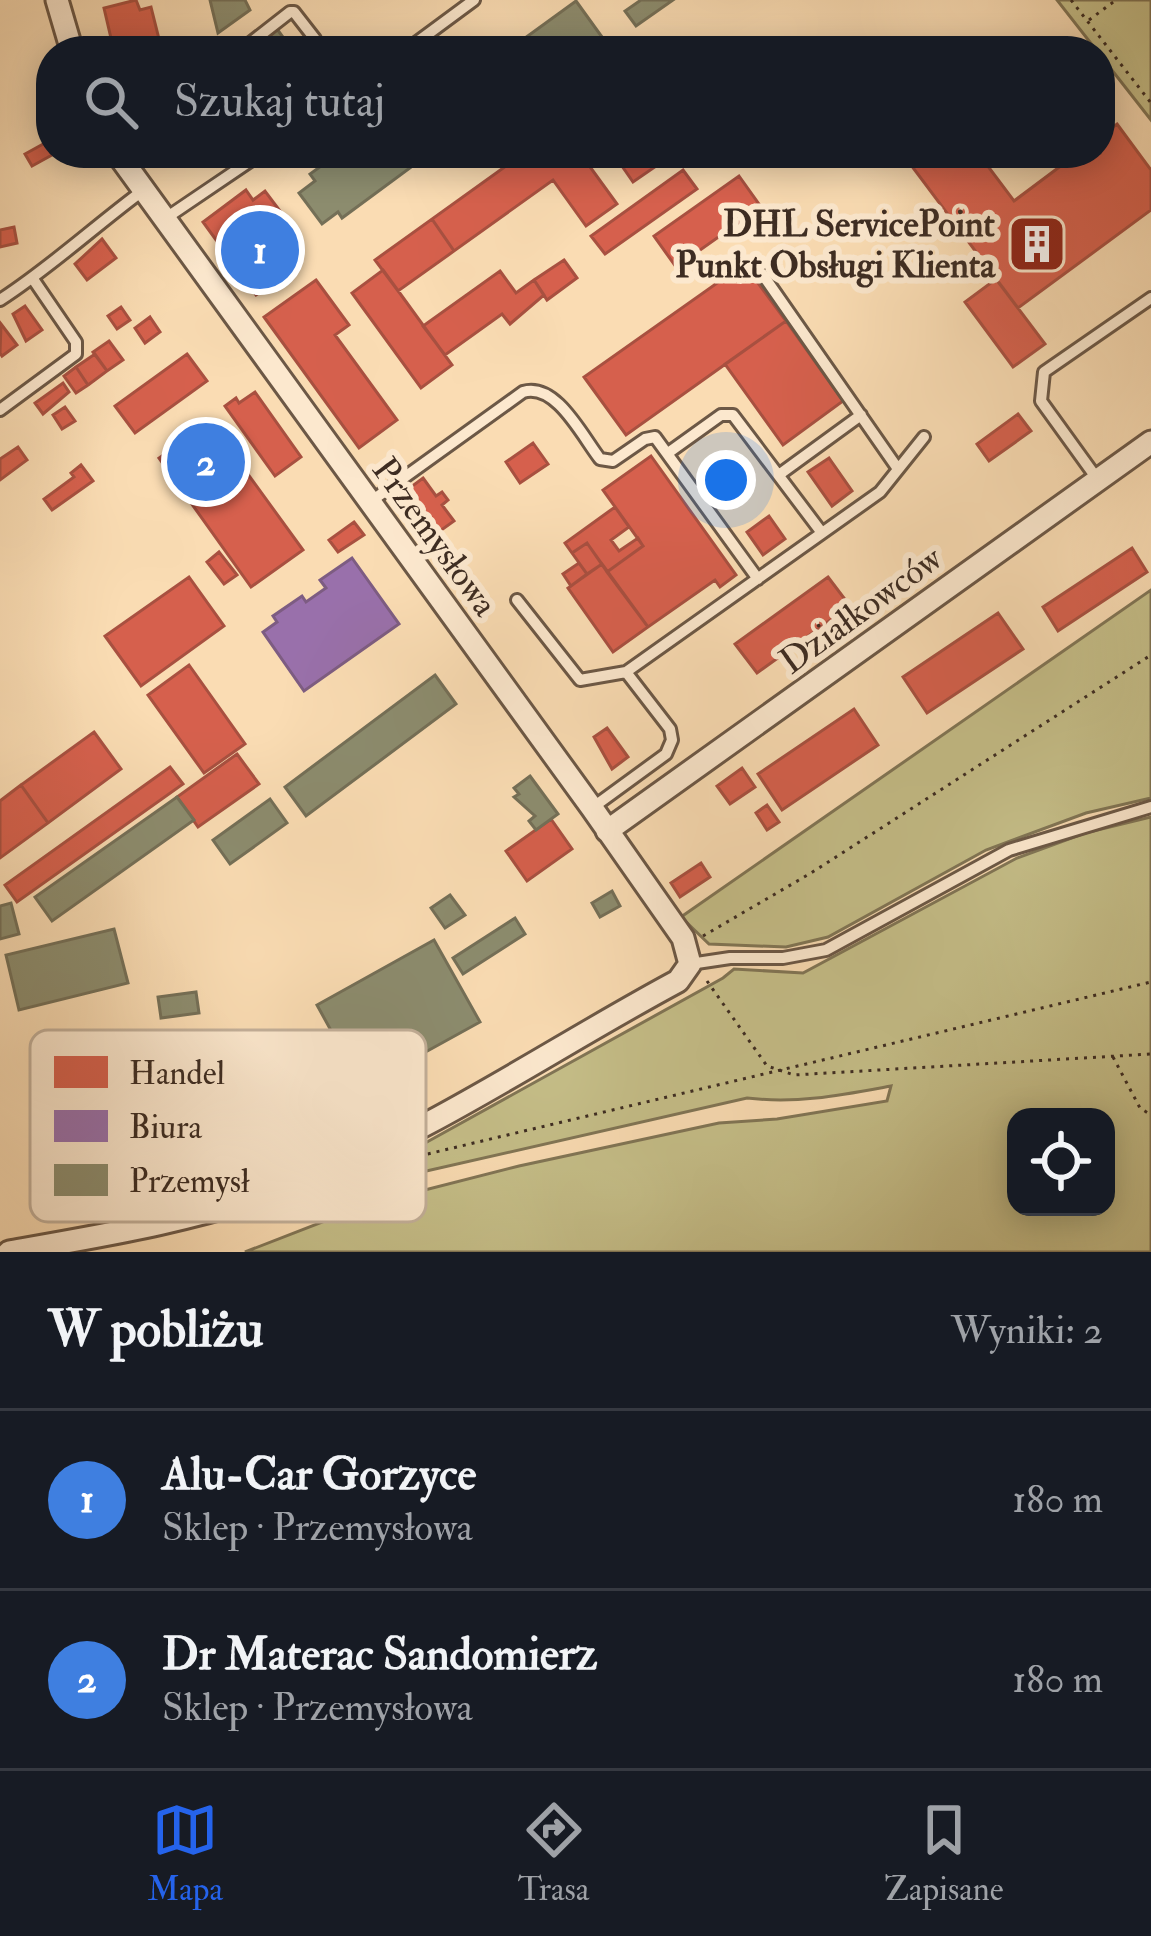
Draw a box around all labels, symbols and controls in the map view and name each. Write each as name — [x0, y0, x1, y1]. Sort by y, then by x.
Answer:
search box — [36, 36, 1115, 168]
icon: search — [78, 69, 144, 135]
text: Szukaj tutaj — [174, 74, 385, 130]
place label: DHL ServicePoint Punkt Obsługi Klienta — [675, 202, 996, 288]
pin: 1 — [221, 205, 299, 295]
building icon: DHL ServicePoint Punkt Obsługi Klienta — [1006, 213, 1068, 275]
pin: 2 — [167, 417, 245, 507]
street label: Przemysłowa — [362, 449, 508, 626]
your location — [696, 450, 756, 510]
street label: Działkowców — [771, 536, 952, 684]
legend — [30, 1030, 426, 1222]
text: Handel — [129, 1053, 226, 1094]
text: Biura — [129, 1107, 202, 1148]
map controls — [1007, 1108, 1115, 1216]
button: locate — [1007, 1108, 1115, 1216]
text: Przemysł — [129, 1161, 250, 1202]
text: W pobliżu — [48, 1298, 263, 1362]
text: Wyniki: 2 — [951, 1306, 1103, 1355]
text: Alu-Car Gorzyce — [162, 1447, 476, 1503]
text: 1 — [80, 1475, 94, 1524]
text: 180 m — [1012, 1475, 1103, 1524]
text: Sklep · Przemysłowa — [162, 1503, 473, 1552]
text: Dr Materac Sandomierz — [162, 1627, 597, 1683]
text: 2 — [77, 1655, 97, 1704]
text: 180 m — [1012, 1655, 1103, 1704]
text: Sklep · Przemysłowa — [162, 1683, 473, 1732]
tab: Mapa — [147, 1797, 223, 1910]
tab: Trasa — [518, 1797, 589, 1910]
tab: Zapisane — [884, 1797, 1004, 1910]

